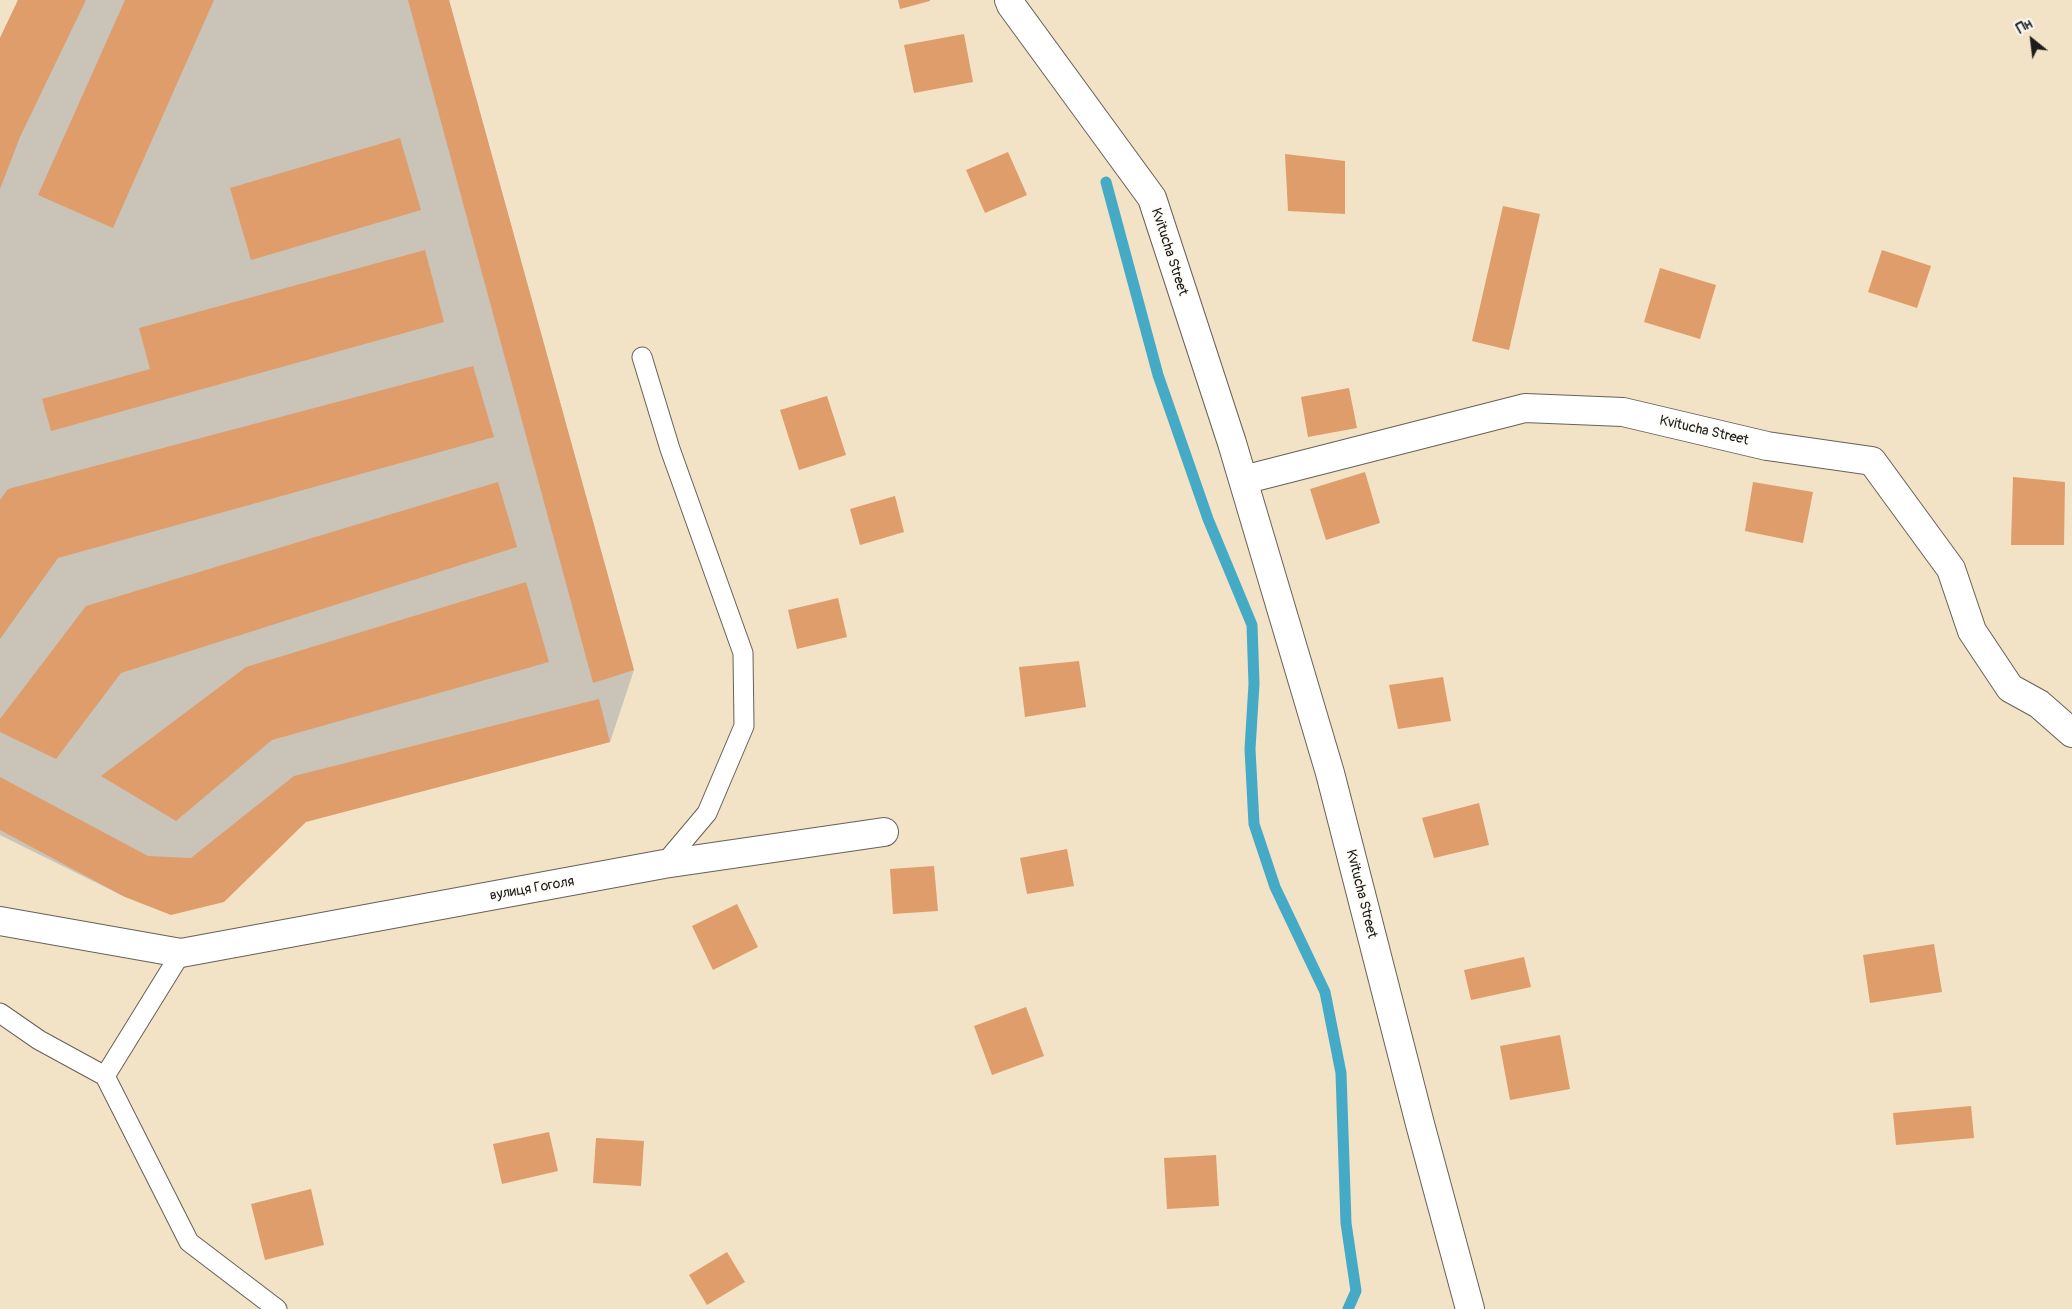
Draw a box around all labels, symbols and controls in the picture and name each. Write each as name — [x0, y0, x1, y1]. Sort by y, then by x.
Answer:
north arrow — [2007, 15, 2057, 65]
text: Пн — [2014, 15, 2035, 38]
street label: Kvitucha Street — [1147, 206, 1191, 298]
street label: Kvitucha Street — [1658, 413, 1750, 449]
street label: Kvitucha Street — [1342, 848, 1380, 940]
street label: вулиця Гоголя — [489, 873, 575, 905]

